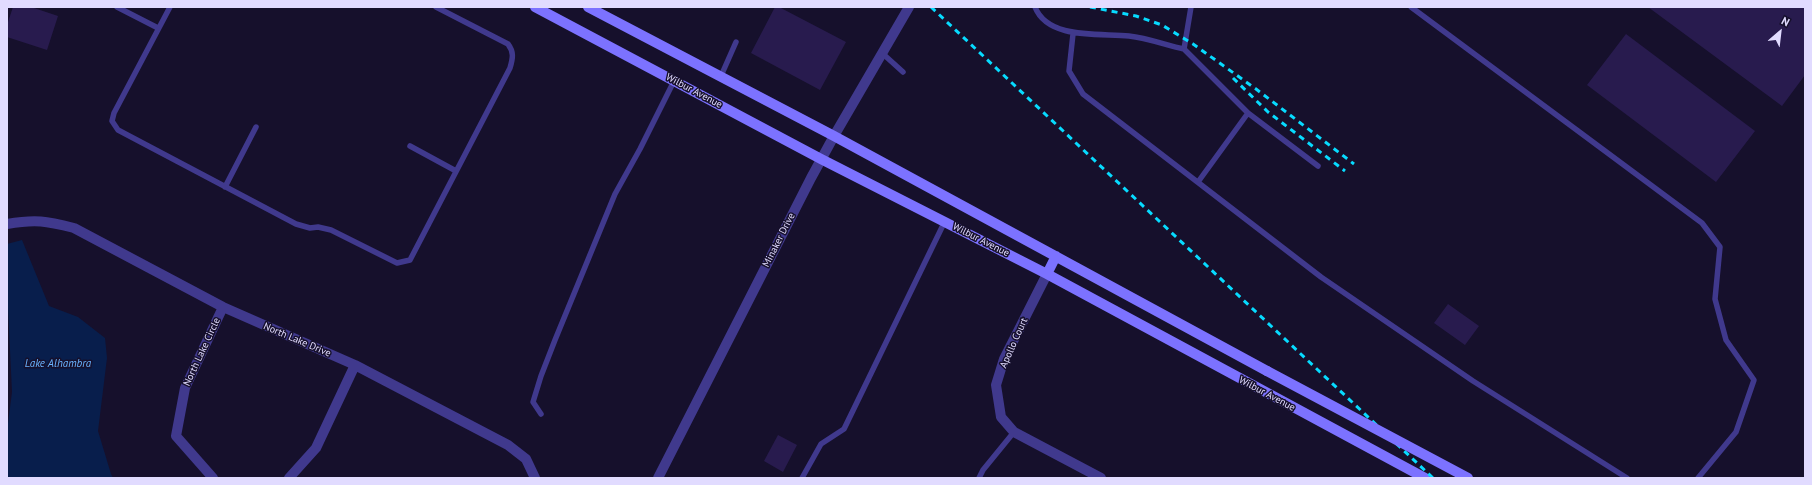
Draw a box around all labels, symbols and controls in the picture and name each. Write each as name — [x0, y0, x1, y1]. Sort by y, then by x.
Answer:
north arrow — [1760, 12, 1800, 52]
text: N — [1779, 14, 1792, 29]
street label: Wilbur Avenue — [664, 71, 724, 111]
street label: Minaker Drive — [760, 211, 798, 269]
street label: Wilbur Avenue — [951, 221, 1011, 259]
street label: North Lake Circle — [181, 316, 223, 388]
street label: Apollo Court — [998, 316, 1030, 370]
street label: North Lake Drive — [261, 320, 333, 360]
water label: Lake Alhambra — [25, 357, 91, 371]
street label: Wilbur Avenue — [1237, 374, 1297, 414]

